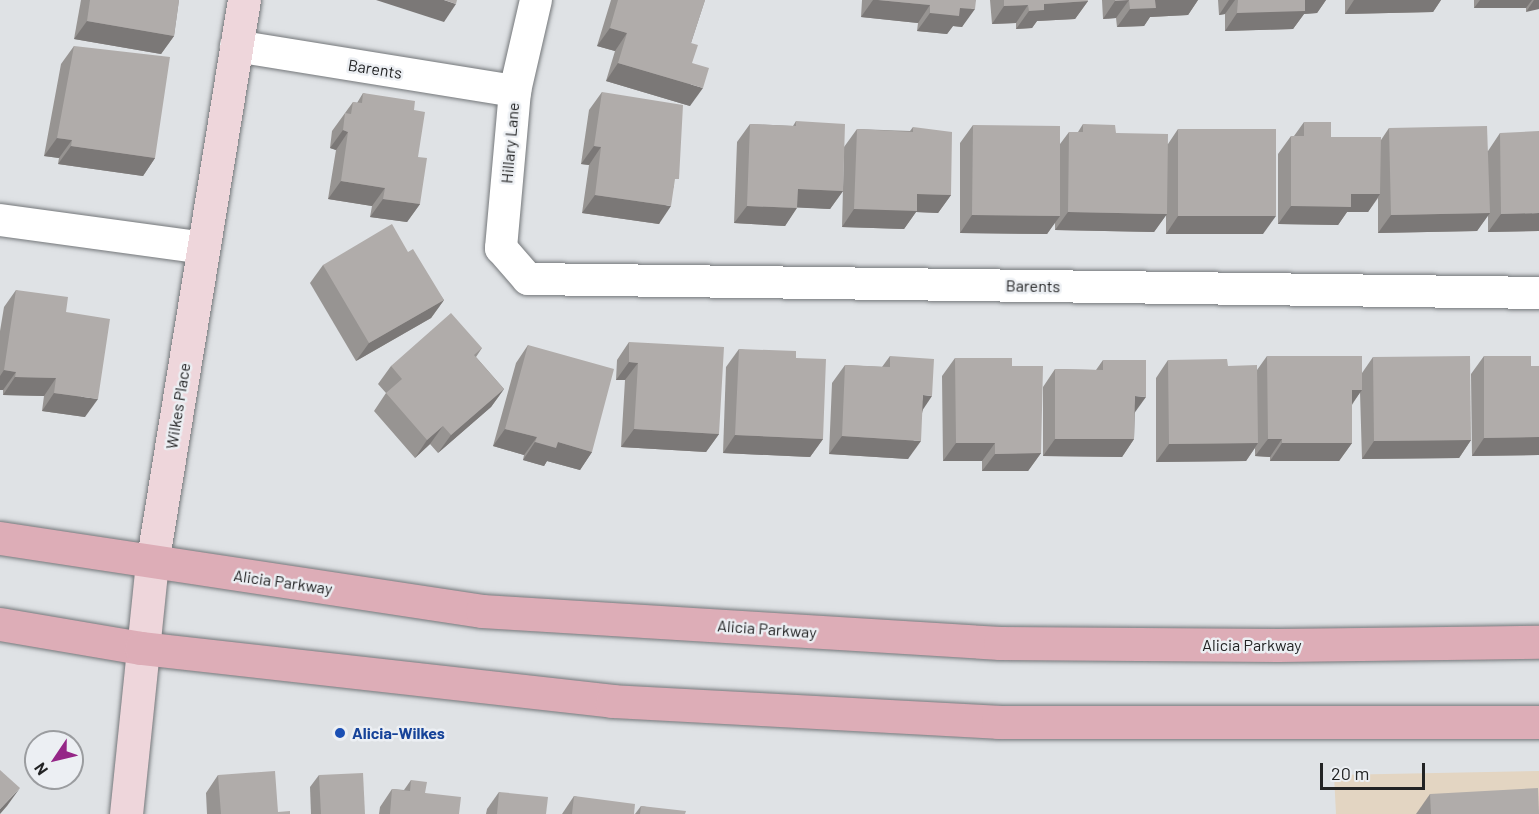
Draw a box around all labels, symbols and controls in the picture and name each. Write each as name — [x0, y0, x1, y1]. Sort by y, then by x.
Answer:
street label: Barents — [347, 55, 403, 83]
street label: Hillary Lane — [497, 102, 523, 184]
street label: Barents — [1006, 276, 1060, 296]
street label: Wilkes Place — [162, 362, 194, 450]
street label: Alicia Parkway — [232, 566, 334, 598]
street label: Alicia Parkway — [717, 616, 817, 642]
street label: Alicia Parkway — [1202, 635, 1302, 655]
place label: Alicia-Wilkes — [352, 723, 445, 743]
marker: Alicia-Wilkes — [333, 726, 347, 740]
north arrow — [24, 730, 84, 790]
scale bar — [1323, 751, 1428, 789]
text: N — [30, 760, 51, 779]
text: 20 m — [1331, 762, 1369, 784]

